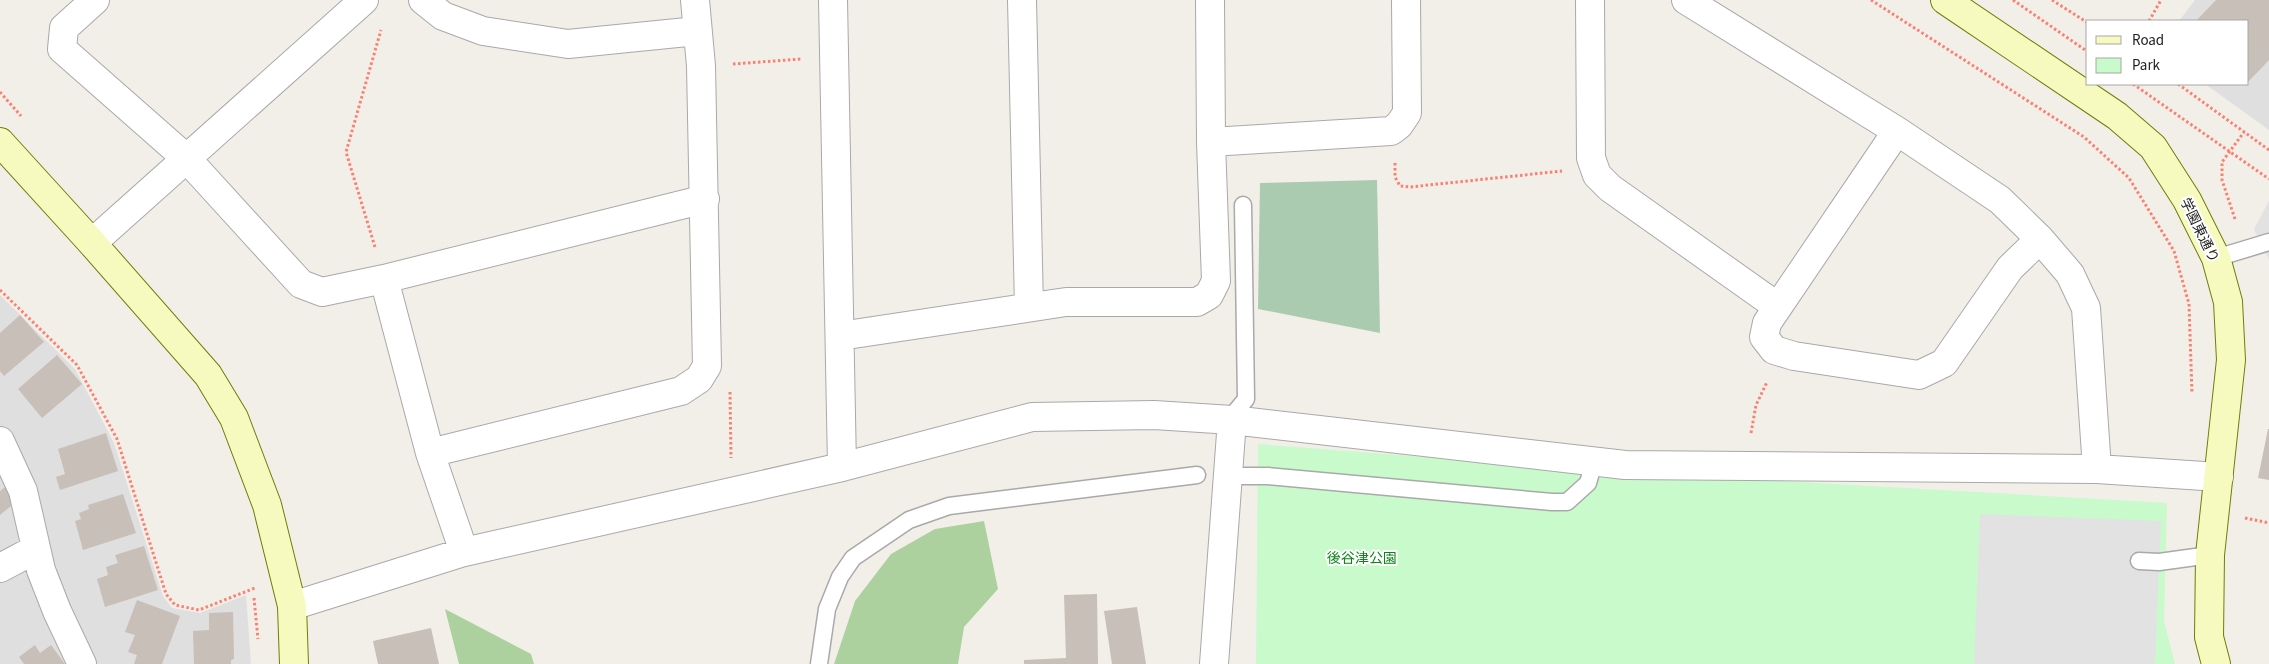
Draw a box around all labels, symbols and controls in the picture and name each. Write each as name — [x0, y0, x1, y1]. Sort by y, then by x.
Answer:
legend — [2086, 20, 2249, 85]
text: Road — [2132, 30, 2164, 51]
text: Park — [2132, 55, 2161, 76]
street label: 学園東通り — [2175, 195, 2223, 266]
park label: 後谷津公園 — [1327, 549, 1397, 569]

